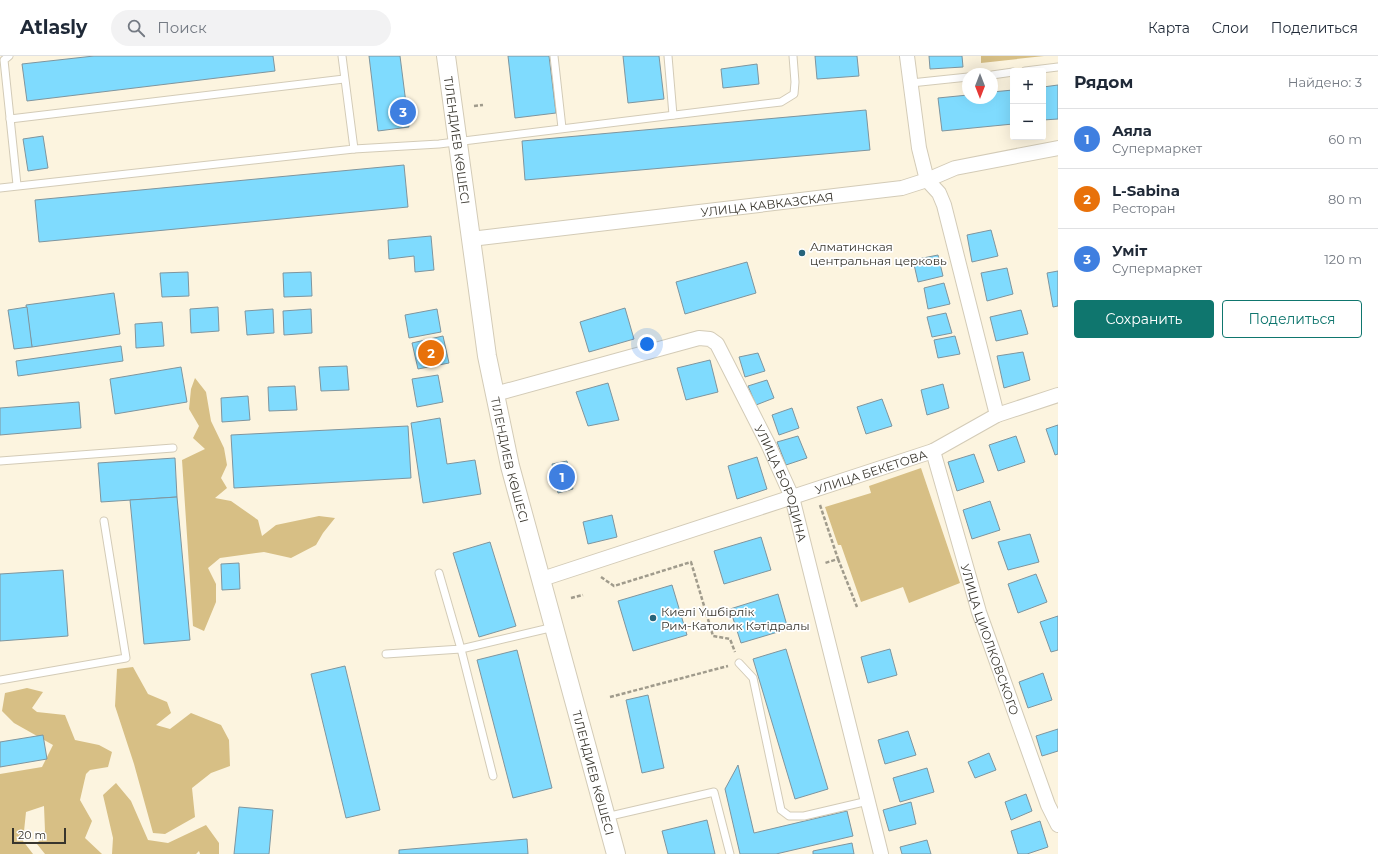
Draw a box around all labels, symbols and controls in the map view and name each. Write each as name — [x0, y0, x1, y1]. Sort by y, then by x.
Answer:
search box — [111, 10, 391, 46]
text: Atlasly — [20, 16, 87, 39]
icon: search — [125, 17, 147, 39]
text: Поиск — [157, 18, 207, 37]
text: Карта — [1148, 19, 1190, 37]
text: Слои — [1212, 19, 1249, 37]
text: Поделиться — [1271, 19, 1358, 37]
north arrow — [962, 68, 998, 104]
map controls — [1010, 68, 1046, 140]
button: + — [1010, 68, 1046, 104]
text: Рядом — [1074, 72, 1133, 92]
text: Найдено: 3 — [1288, 74, 1362, 90]
street label: ТІЛЕНДИЕВ КӨШЕСІ — [441, 75, 474, 205]
pin: 3 — [390, 97, 416, 127]
button: − — [1010, 104, 1046, 140]
text: Аяла — [1112, 121, 1152, 140]
text: 1 — [1084, 131, 1090, 147]
text: 60 m — [1328, 131, 1362, 147]
text: Супермаркет — [1112, 140, 1202, 156]
text: L-Sabina — [1112, 181, 1180, 200]
street label: УЛИЦА КАВКАЗСКАЯ — [700, 189, 834, 219]
text: 2 — [1083, 191, 1091, 207]
text: 80 m — [1328, 191, 1362, 207]
text: Ресторан — [1112, 200, 1176, 216]
place label: Алматинская центральная церковь — [810, 239, 947, 268]
text: Уміт — [1112, 241, 1147, 260]
marker: Алматинская центральная церковь — [797, 248, 807, 258]
text: 3 — [1083, 251, 1091, 267]
text: 120 m — [1324, 251, 1362, 267]
text: Супермаркет — [1112, 260, 1202, 276]
button: Сохранить — [1074, 300, 1214, 338]
button: Поделиться — [1222, 300, 1362, 338]
your location — [637, 334, 657, 354]
pin: 2 — [418, 338, 444, 368]
street label: ТІЛЕНДИЕВ КӨШЕСІ — [488, 395, 533, 524]
street label: УЛИЦА БОРОДИНА — [752, 422, 810, 543]
street label: УЛИЦА БЕКЕТОВА — [813, 446, 929, 497]
pin: 1 — [549, 462, 575, 492]
street label: УЛИЦА ЦИОЛКОВСКОГО — [958, 562, 1023, 717]
place label: Киелі Үшбірлік Рим-Католик Кәтідралы — [661, 604, 810, 633]
marker: Киелі Үшбірлік Рим-Католик Кәтідралы — [648, 613, 658, 623]
street label: ТІЛЕНДИЕВ КӨШЕСІ — [570, 708, 618, 837]
scale bar — [12, 826, 66, 845]
text: 20 m — [18, 828, 46, 842]

